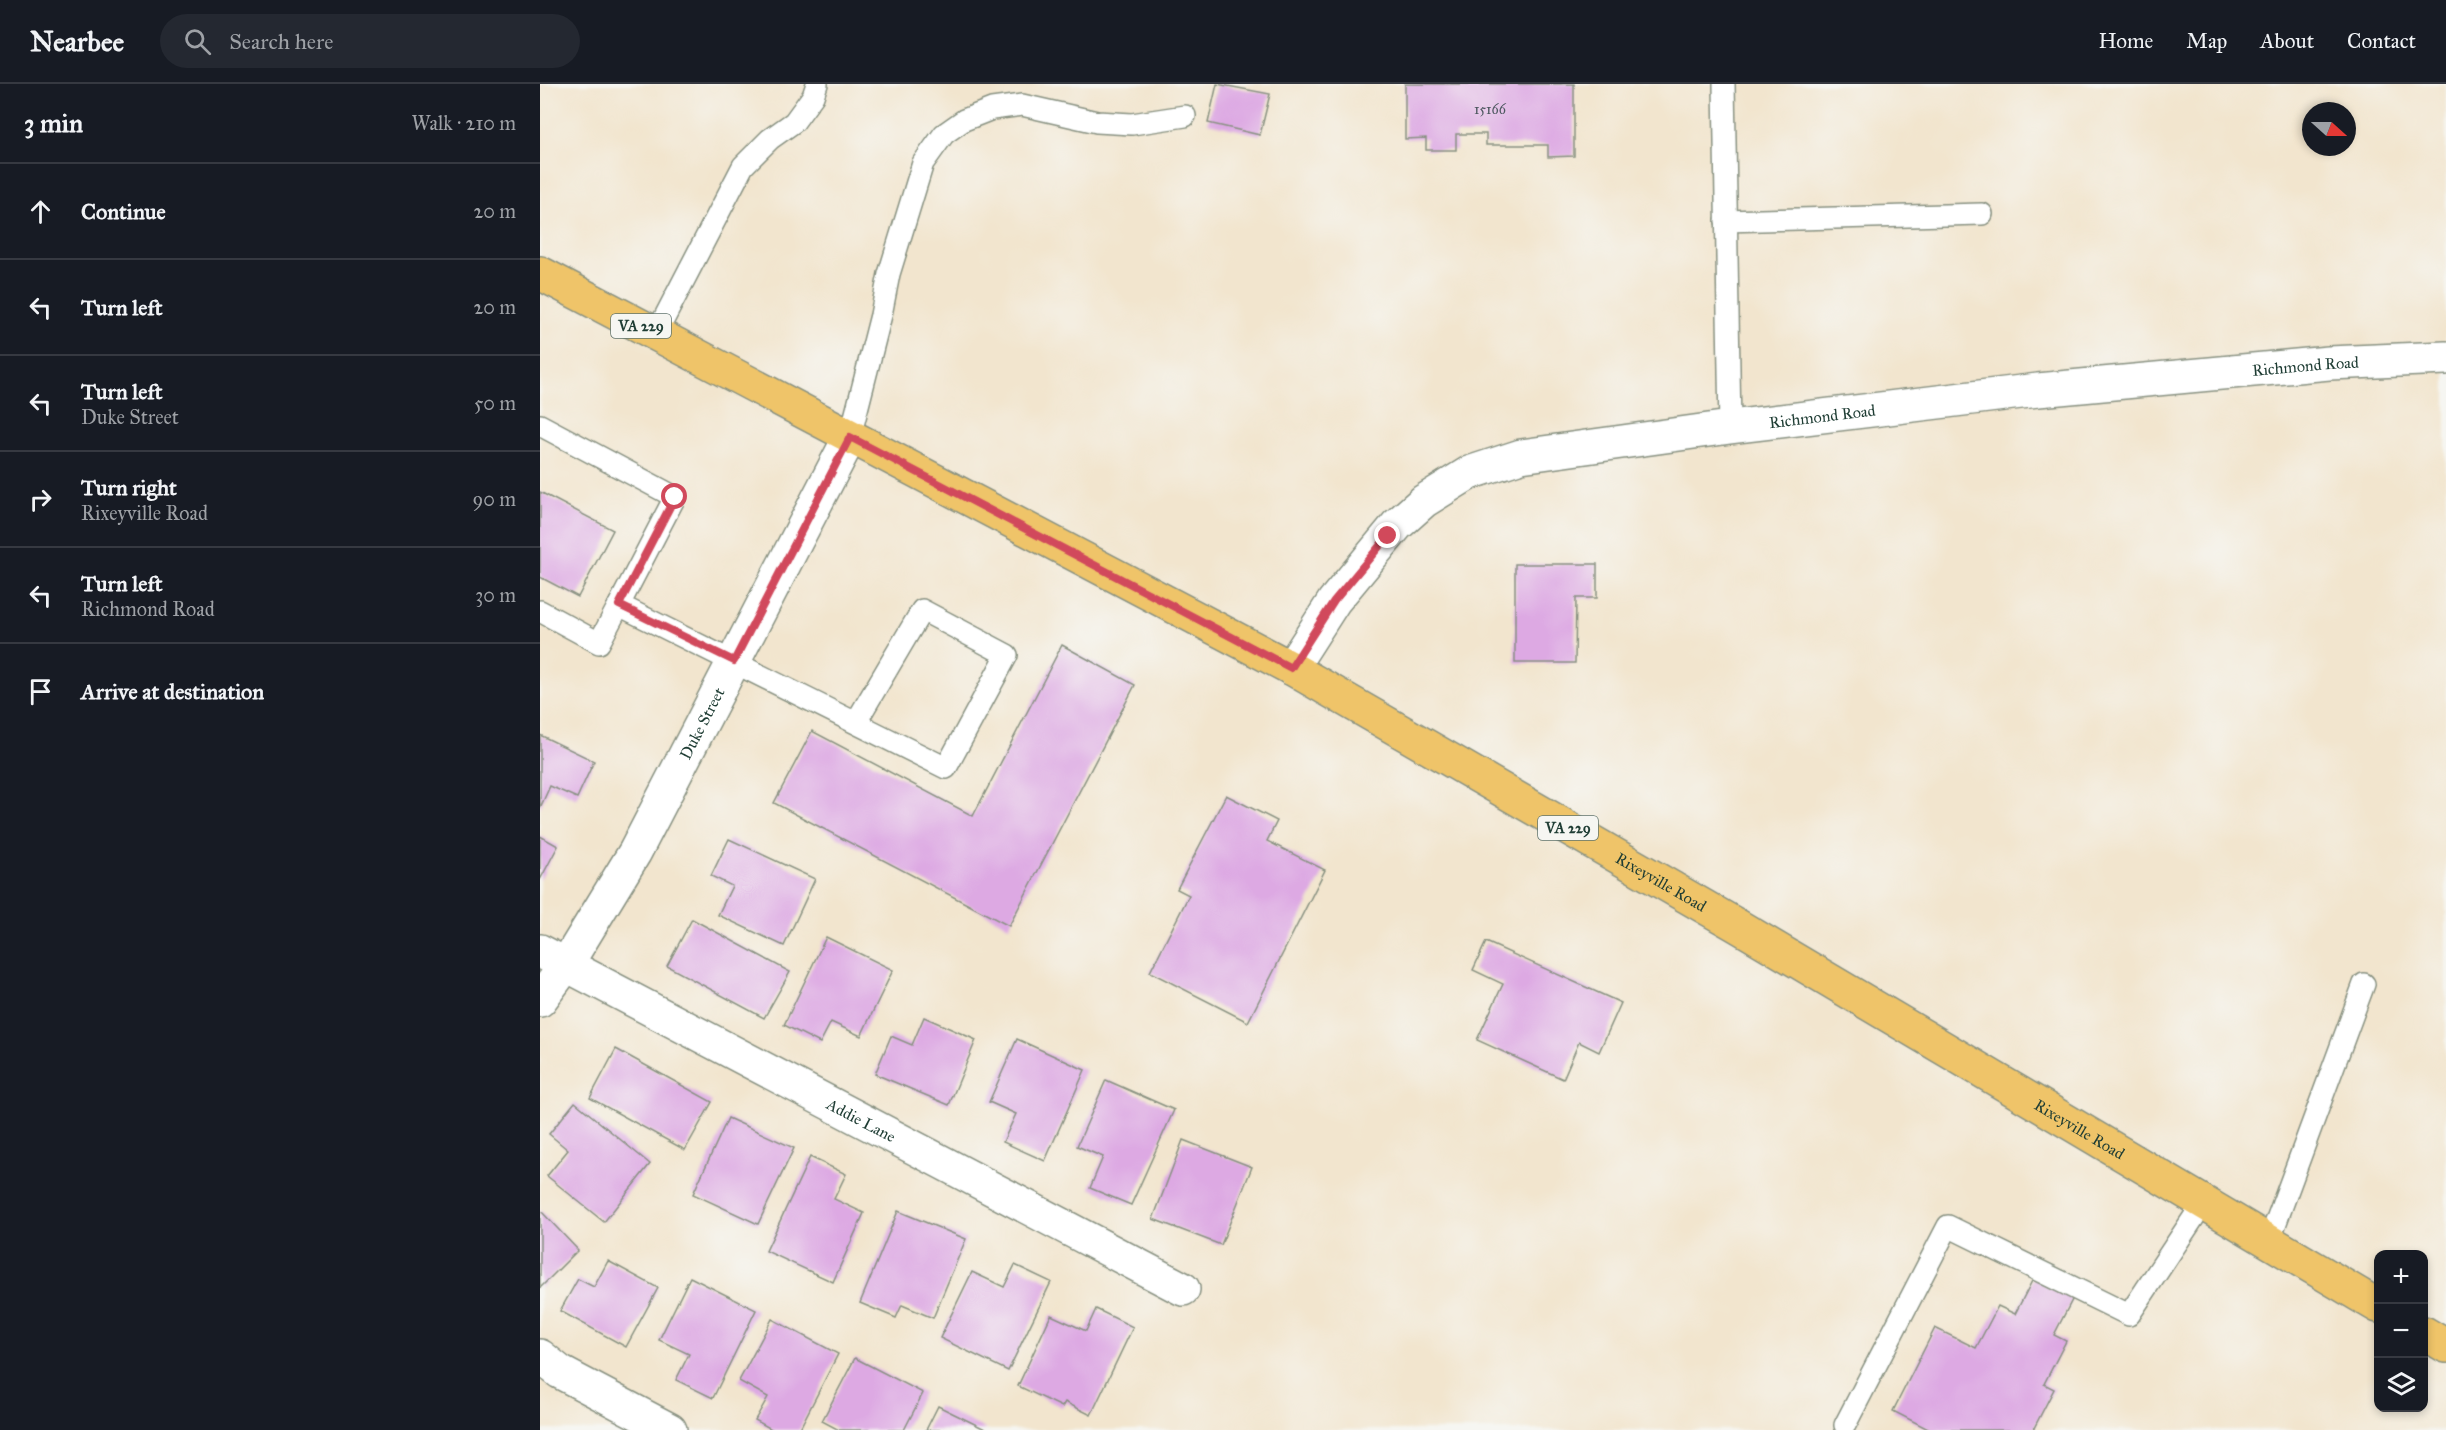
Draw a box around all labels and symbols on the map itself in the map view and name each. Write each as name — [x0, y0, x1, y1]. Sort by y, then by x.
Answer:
house number: 15166 — [1474, 101, 1507, 118]
north arrow — [2302, 102, 2356, 156]
road number: VA 229 — [611, 314, 671, 338]
street label: Richmond Road — [2251, 352, 2359, 380]
street label: Richmond Road — [1768, 400, 1876, 432]
route start — [661, 483, 687, 509]
route end — [1374, 522, 1400, 548]
street label: Duke Street — [675, 684, 728, 762]
road number: VA 229 — [1538, 816, 1598, 840]
street label: Rixeyville Road — [1612, 848, 1710, 915]
street label: Addie Lane — [823, 1094, 899, 1146]
street label: Rixeyville Road — [2031, 1095, 2128, 1163]

